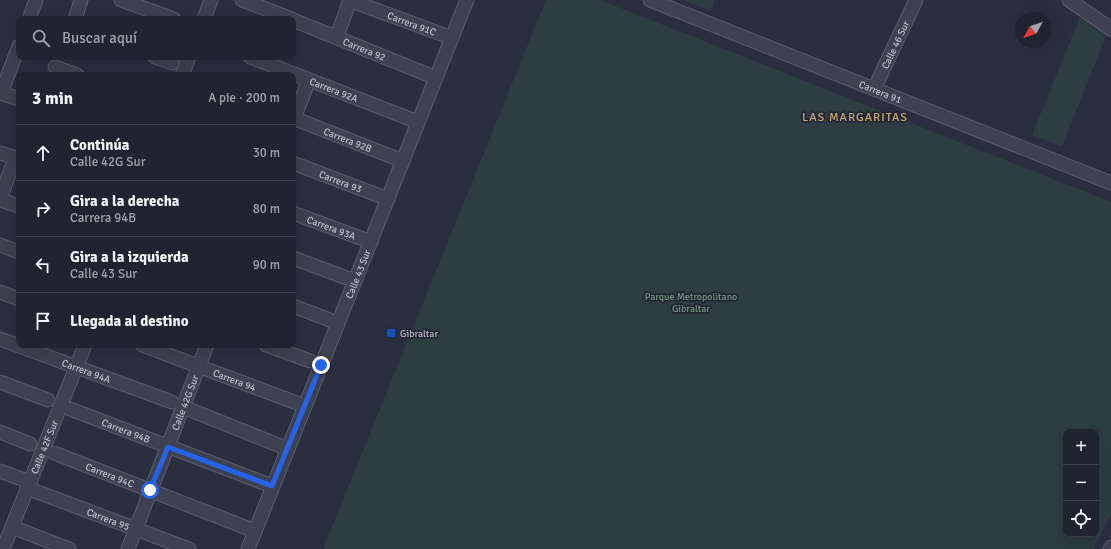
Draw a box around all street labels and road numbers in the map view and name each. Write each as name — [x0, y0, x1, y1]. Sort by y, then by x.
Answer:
street label: Carrera 91C — [386, 10, 438, 39]
street label: Calle 46 Sur — [879, 19, 912, 71]
street label: Carrera 92 — [341, 36, 387, 64]
street label: Carrera 92A — [308, 76, 360, 105]
street label: Carrera 91 — [857, 79, 903, 106]
street label: Carrera 92B — [322, 126, 374, 155]
street label: Carrera 93 — [317, 168, 363, 196]
street label: Carrera 93A — [305, 214, 357, 243]
street label: Calle 43 Sur — [343, 248, 374, 301]
street label: Carrera 94A — [60, 357, 112, 386]
street label: Carrera 94 — [211, 367, 258, 394]
street label: Calle 42G Sur — [170, 373, 202, 432]
street label: Carrera 94B — [100, 417, 152, 446]
street label: Calle 42F Sur — [29, 418, 61, 476]
street label: Carrera 94C — [84, 461, 136, 490]
street label: Carrera 95 — [85, 506, 131, 533]

